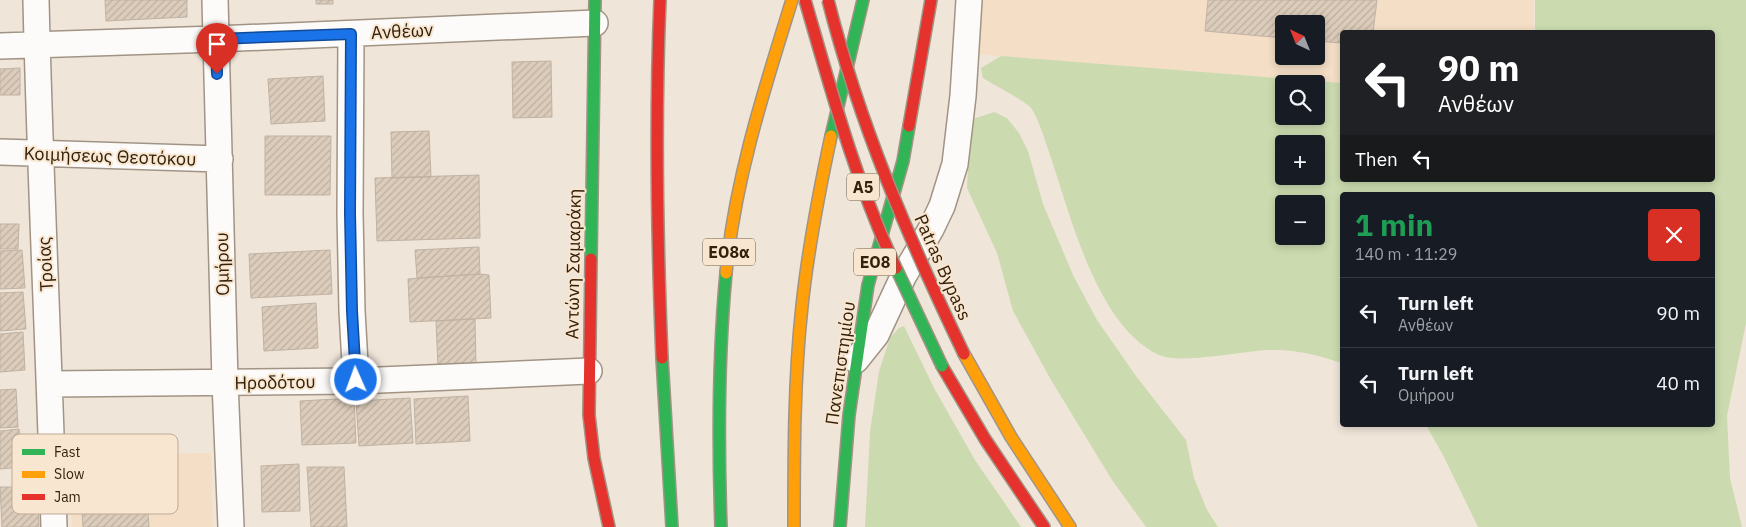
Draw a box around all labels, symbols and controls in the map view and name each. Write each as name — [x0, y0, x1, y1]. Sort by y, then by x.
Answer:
north arrow — [1275, 15, 1325, 65]
map controls — [1275, 15, 1325, 245]
street label: Ανθέων — [370, 18, 434, 44]
pin — [196, 23, 238, 74]
icon: arrive — [203, 30, 231, 58]
text: 90 m — [1438, 45, 1520, 91]
icon: left — [1355, 50, 1420, 115]
button: search — [1275, 75, 1325, 125]
text: Ανθέων — [1438, 89, 1514, 118]
button: + — [1275, 135, 1325, 185]
street label: Κοιμήσεως Θεοτόκου — [23, 141, 197, 171]
icon: left — [1408, 145, 1436, 173]
text: Then — [1355, 147, 1398, 171]
road number: Α5 — [847, 173, 879, 200]
street label: Αντώνη Σαμαράκη — [560, 188, 586, 340]
button: − — [1275, 195, 1325, 245]
text: 1 min — [1355, 205, 1433, 244]
button: close — [1648, 209, 1700, 261]
street label: Patras Bypass — [909, 210, 977, 324]
street label: Ομήρου — [210, 232, 234, 296]
street label: Τροίας — [32, 236, 58, 292]
road number: ΕΟ8α — [703, 238, 755, 266]
text: 140 m · 11:29 — [1355, 244, 1457, 264]
road number: ΕΟ8 — [854, 248, 896, 276]
text: Turn left — [1398, 291, 1474, 315]
icon: left — [1355, 299, 1383, 327]
street label: Πανεπιστημίου — [820, 300, 860, 426]
text: 90 m — [1656, 301, 1700, 325]
text: Ανθέων — [1398, 315, 1453, 335]
position arrow — [329, 353, 381, 405]
text: Turn left — [1398, 361, 1474, 385]
icon: left — [1355, 369, 1383, 397]
street label: Ηροδότου — [234, 370, 316, 394]
text: 40 m — [1656, 371, 1700, 395]
text: Ομήρου — [1398, 385, 1455, 405]
legend — [12, 434, 178, 514]
text: Fast — [54, 443, 80, 461]
text: Slow — [54, 465, 85, 483]
text: Jam — [54, 488, 81, 506]

